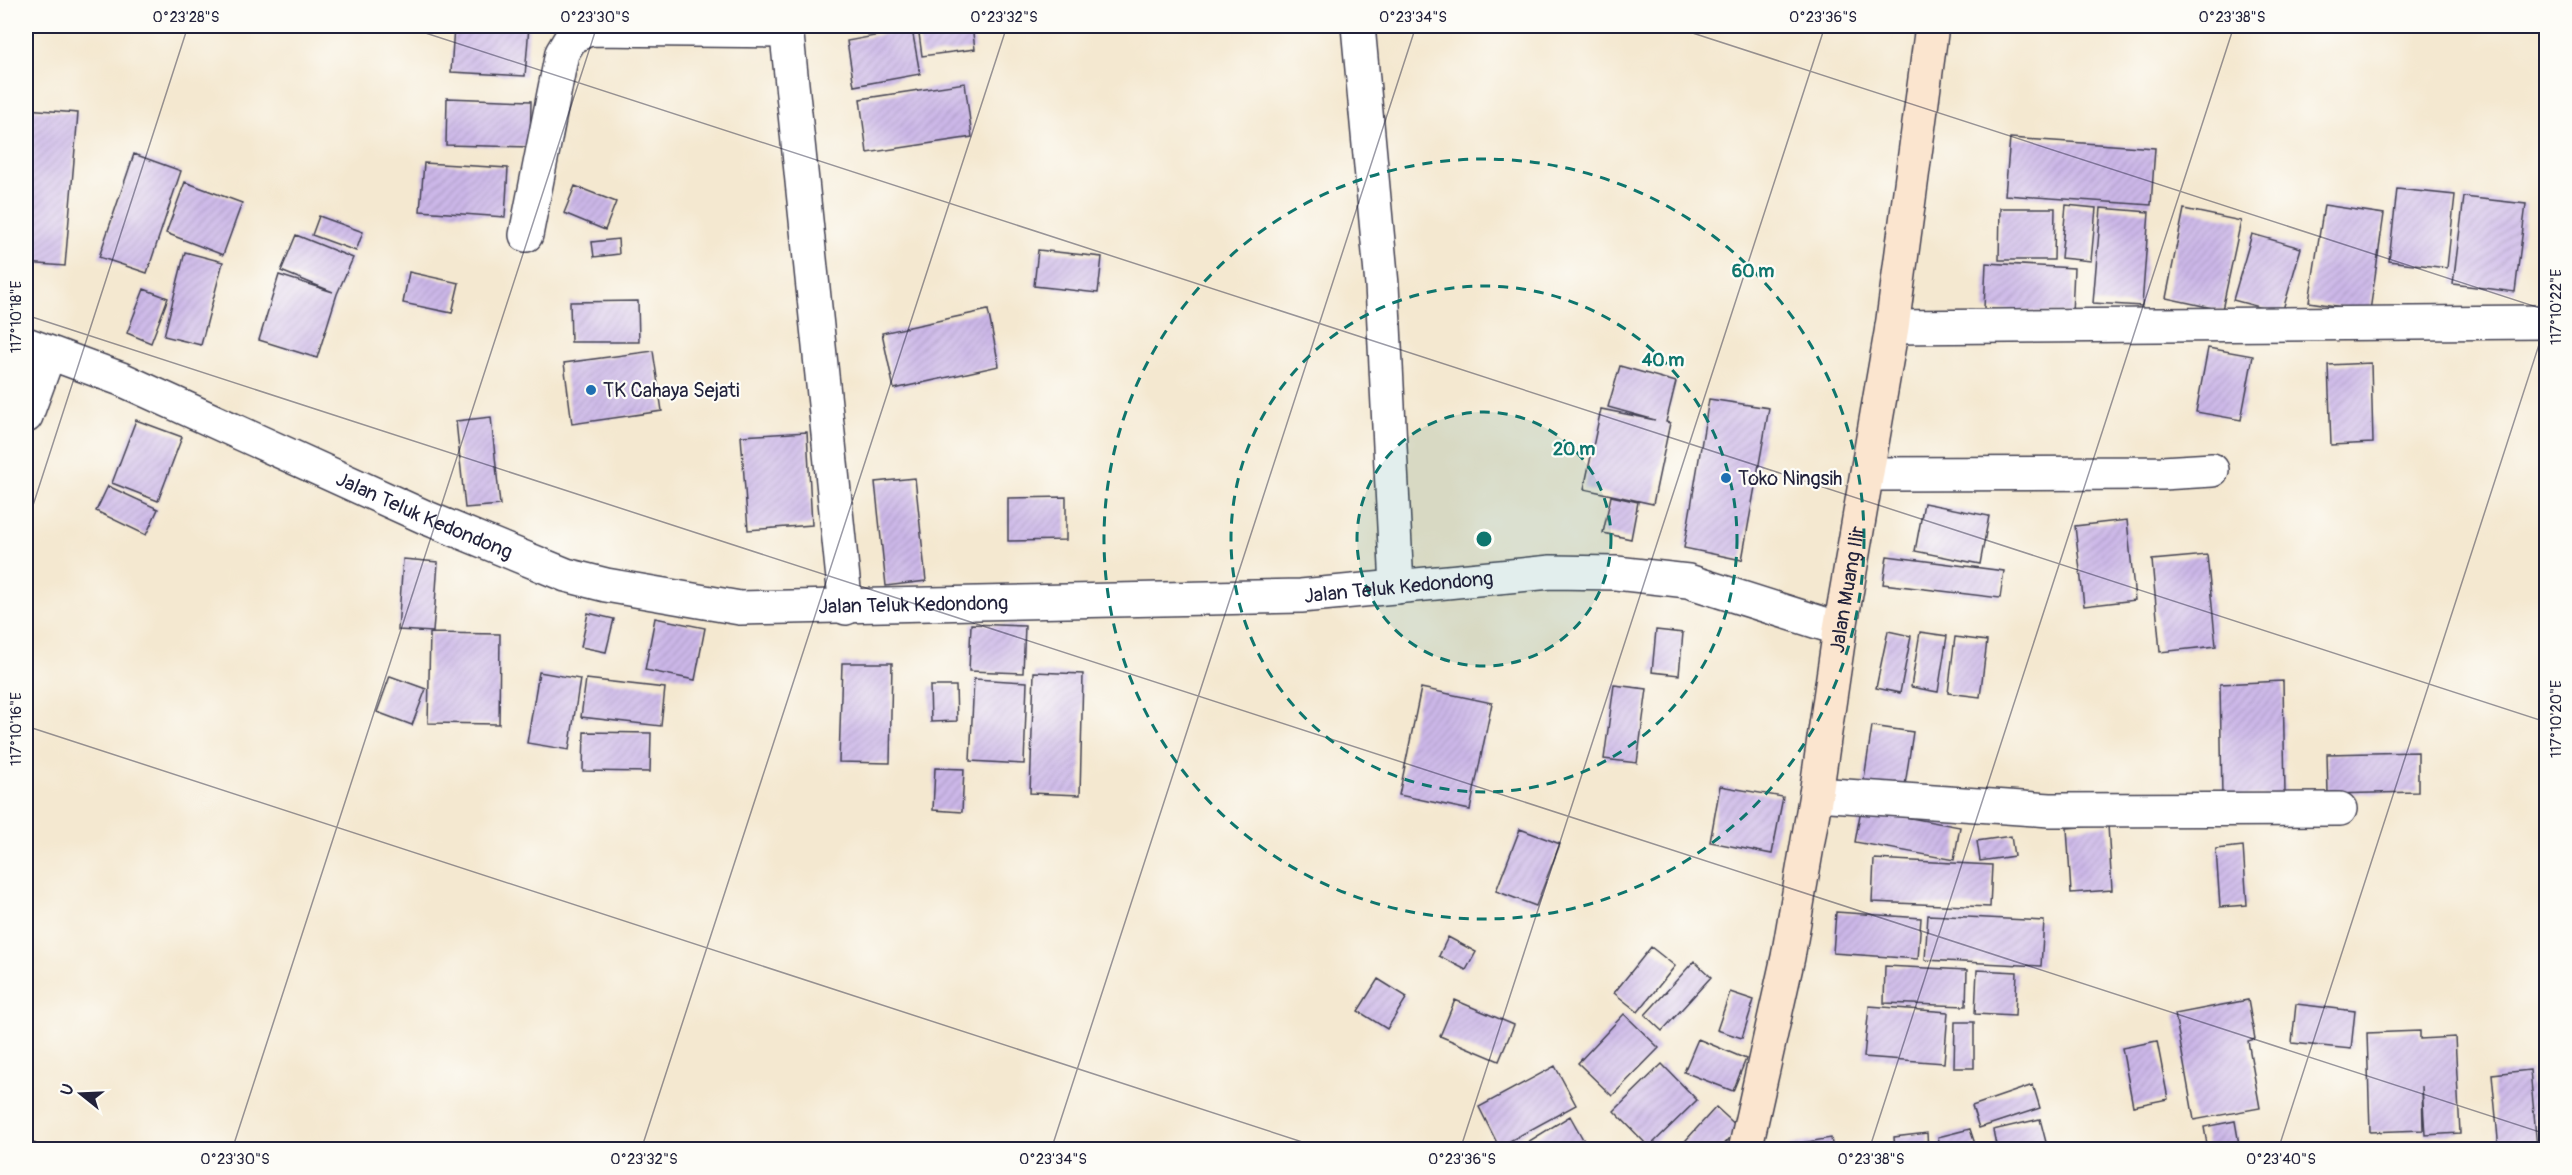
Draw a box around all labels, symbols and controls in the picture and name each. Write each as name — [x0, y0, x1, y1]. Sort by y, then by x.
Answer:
text: 0°23'28"S — [153, 8, 219, 27]
text: 0°23'30"S — [560, 8, 630, 27]
text: 0°23'32"S — [970, 8, 1038, 27]
text: 0°23'34"S — [1379, 8, 1447, 27]
text: 0°23'36"S — [1789, 8, 1857, 27]
text: 0°23'38"S — [2199, 8, 2265, 27]
text: 60 m — [1732, 260, 1774, 283]
text: 117°10'22"E — [2547, 269, 2566, 345]
text: 117°10'18"E — [7, 280, 26, 353]
text: 40 m — [1642, 349, 1684, 372]
place label: TK Cahaya Sejati — [603, 378, 739, 403]
marker: TK Cahaya Sejati — [584, 383, 598, 397]
text: 20 m — [1553, 438, 1595, 461]
street label: Jalan Teluk Kedondong — [332, 466, 516, 565]
place label: Toko Ningsih — [1738, 466, 1843, 491]
marker: Toko Ningsih — [1719, 471, 1733, 485]
street label: Jalan Muang Ilir — [1825, 524, 1870, 655]
centre of rings — [1474, 529, 1494, 549]
street label: Jalan Teluk Kedondong — [1303, 566, 1494, 609]
street label: Jalan Teluk Kedondong — [818, 590, 1008, 619]
text: 117°10'20"E — [2547, 680, 2566, 758]
text: 117°10'16"E — [7, 692, 26, 766]
north arrow — [51, 1064, 111, 1124]
text: U — [57, 1081, 79, 1098]
text: 0°23'30"S — [200, 1150, 270, 1169]
text: 0°23'32"S — [610, 1150, 678, 1169]
text: 0°23'34"S — [1019, 1150, 1087, 1169]
text: 0°23'36"S — [1428, 1150, 1496, 1169]
text: 0°23'38"S — [1838, 1150, 1904, 1169]
text: 0°23'40"S — [2246, 1150, 2316, 1169]

